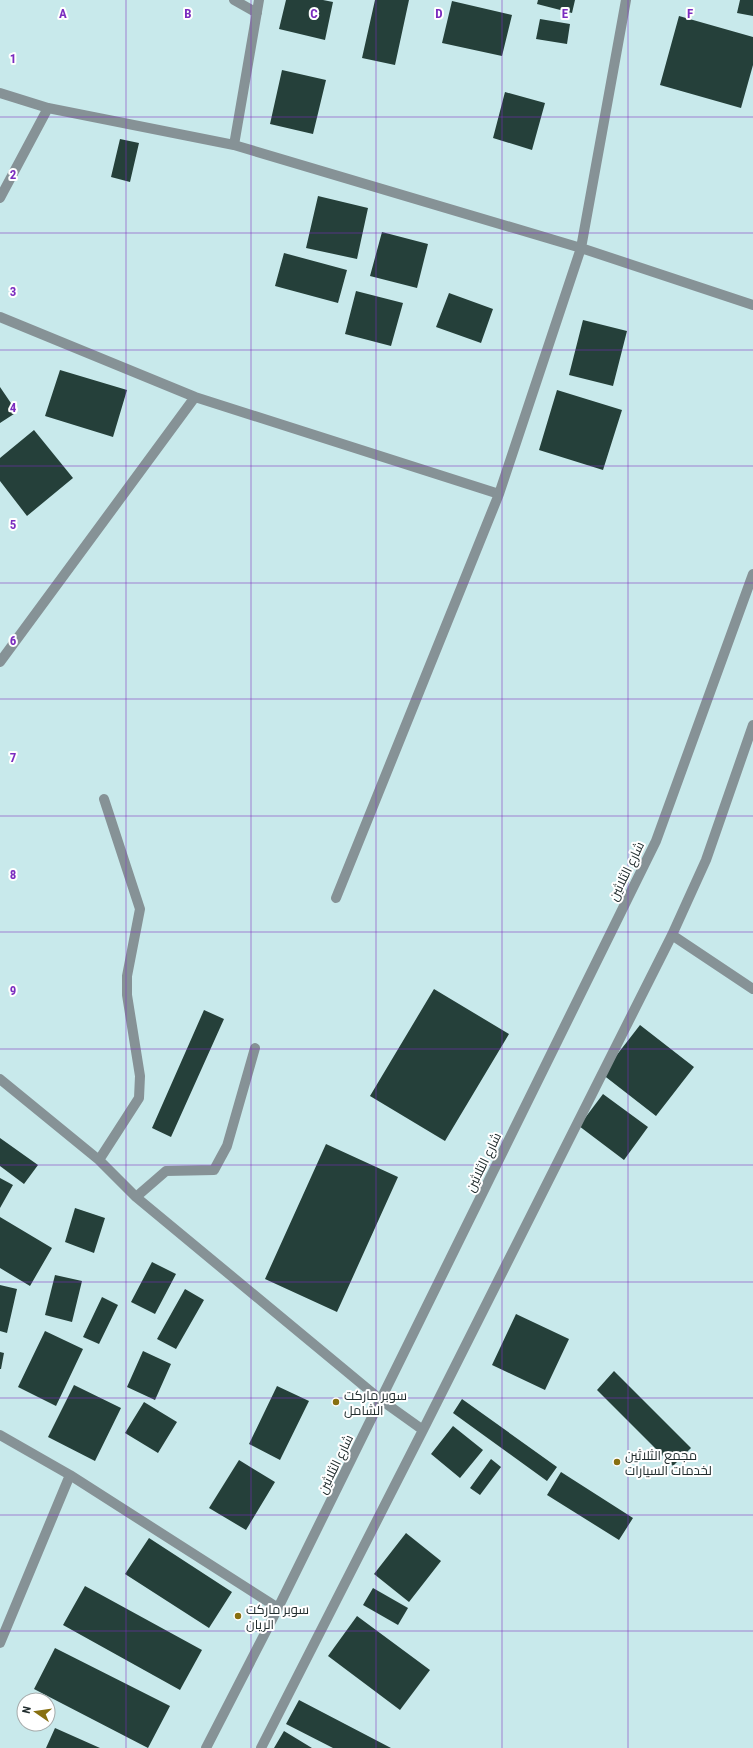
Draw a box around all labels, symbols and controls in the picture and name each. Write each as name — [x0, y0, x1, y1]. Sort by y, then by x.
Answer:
text: A — [59, 6, 67, 21]
text: B — [184, 6, 192, 21]
text: C — [310, 6, 318, 21]
text: D — [435, 6, 443, 21]
text: E — [562, 6, 569, 21]
text: F — [687, 6, 693, 21]
text: 1 — [10, 51, 16, 66]
text: 2 — [10, 167, 17, 182]
text: 3 — [10, 284, 16, 299]
text: 4 — [10, 400, 17, 415]
text: 5 — [10, 517, 17, 532]
text: 6 — [10, 633, 17, 648]
text: 7 — [10, 750, 17, 765]
street label: شارع الثلاثين — [606, 839, 648, 904]
text: 8 — [10, 867, 16, 882]
text: 9 — [10, 983, 16, 998]
street label: شارع الثلاثين — [463, 1130, 505, 1195]
place label: سوبر ماركت الشامل — [344, 1388, 407, 1418]
marker: سوبر ماركت الشامل — [331, 1397, 341, 1407]
street label: شارع الثلاثين — [315, 1432, 357, 1497]
place label: مجمع الثلاثين لخدمات السيارات — [625, 1448, 712, 1478]
marker: مجمع الثلاثين لخدمات السيارات — [612, 1457, 622, 1467]
place label: سوبر ماركت الريان — [246, 1602, 309, 1632]
marker: سوبر ماركت الريان — [233, 1611, 243, 1621]
north arrow — [16, 1692, 56, 1732]
text: N — [20, 1705, 34, 1715]

